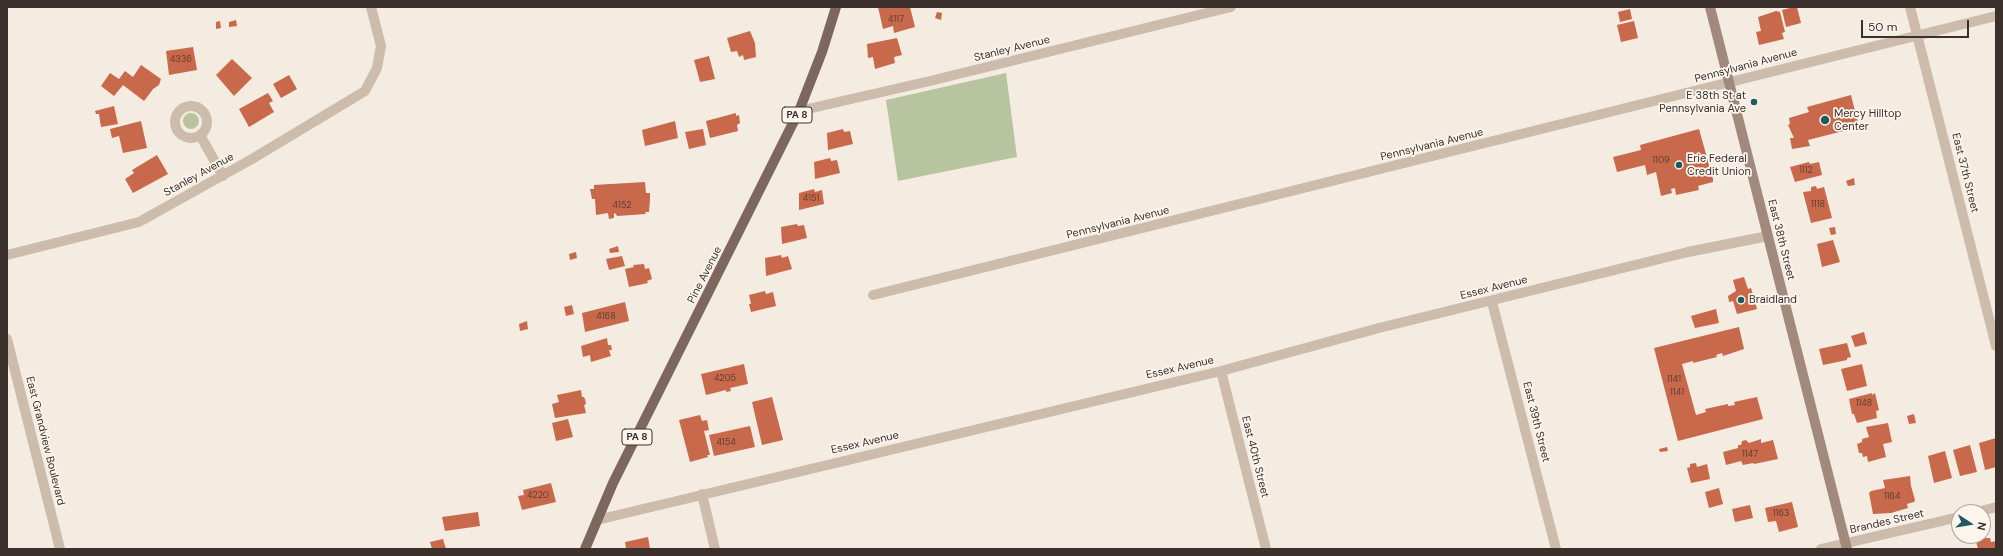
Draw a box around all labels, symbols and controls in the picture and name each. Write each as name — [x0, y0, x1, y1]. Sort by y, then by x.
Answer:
scale bar — [1863, 12, 1971, 38]
house number: 4117 — [888, 15, 904, 25]
text: 50 m — [1868, 19, 1897, 35]
street label: Stanley Avenue — [973, 33, 1051, 65]
street label: Pennsylvania Avenue — [1693, 46, 1799, 86]
house number: 4336 — [170, 55, 192, 65]
place label: E 38th St at Pennsylvania Ave — [1659, 89, 1746, 115]
marker: E 38th St at Pennsylvania Ave — [1749, 97, 1759, 107]
road number: PA 8 — [782, 107, 812, 123]
place label: Mercy Hilltop Center — [1834, 107, 1901, 133]
marker: Mercy Hilltop Center — [1819, 114, 1831, 126]
street label: Pennsylvania Avenue — [1379, 126, 1485, 164]
street label: East 37th Street — [1949, 132, 1981, 214]
street label: Stanley Avenue — [162, 150, 236, 200]
place label: Erie Federal Credit Union — [1687, 152, 1751, 178]
house number: 1109 — [1652, 156, 1670, 166]
marker: Erie Federal Credit Union — [1674, 160, 1684, 170]
house number: 1112 — [1799, 166, 1813, 176]
house number: 4151 — [803, 194, 819, 204]
street label: East 38th Street — [1765, 198, 1797, 282]
house number: 1118 — [1811, 200, 1825, 210]
house number: 4152 — [613, 201, 631, 211]
street label: Pennsylvania Avenue — [1065, 204, 1171, 242]
street label: Pine Avenue — [685, 244, 725, 306]
street label: Essex Avenue — [1459, 273, 1529, 303]
place label: Braidland — [1749, 293, 1797, 307]
marker: Braidland — [1736, 295, 1746, 305]
house number: 4168 — [596, 312, 616, 322]
street label: Essex Avenue — [1145, 354, 1215, 382]
house number: 4205 — [714, 374, 736, 384]
street label: East Grandview Boulevard — [23, 375, 67, 507]
house number: 1141 — [1667, 375, 1681, 385]
street label: East 39th Street — [1520, 380, 1552, 464]
house number: 1141 — [1670, 388, 1684, 398]
house number: 1148 — [1856, 399, 1872, 409]
street label: East 40th Street — [1238, 415, 1272, 499]
road number: PA 8 — [622, 429, 652, 445]
street label: Essex Avenue — [830, 429, 900, 457]
house number: 4154 — [716, 438, 736, 448]
house number: 1147 — [1742, 450, 1758, 460]
house number: 4220 — [527, 491, 549, 501]
house number: 1164 — [1884, 492, 1900, 502]
north arrow — [1951, 504, 1991, 544]
street label: Brandes Street — [1849, 507, 1925, 537]
house number: 1163 — [1773, 509, 1789, 519]
text: N — [1974, 521, 1989, 532]

